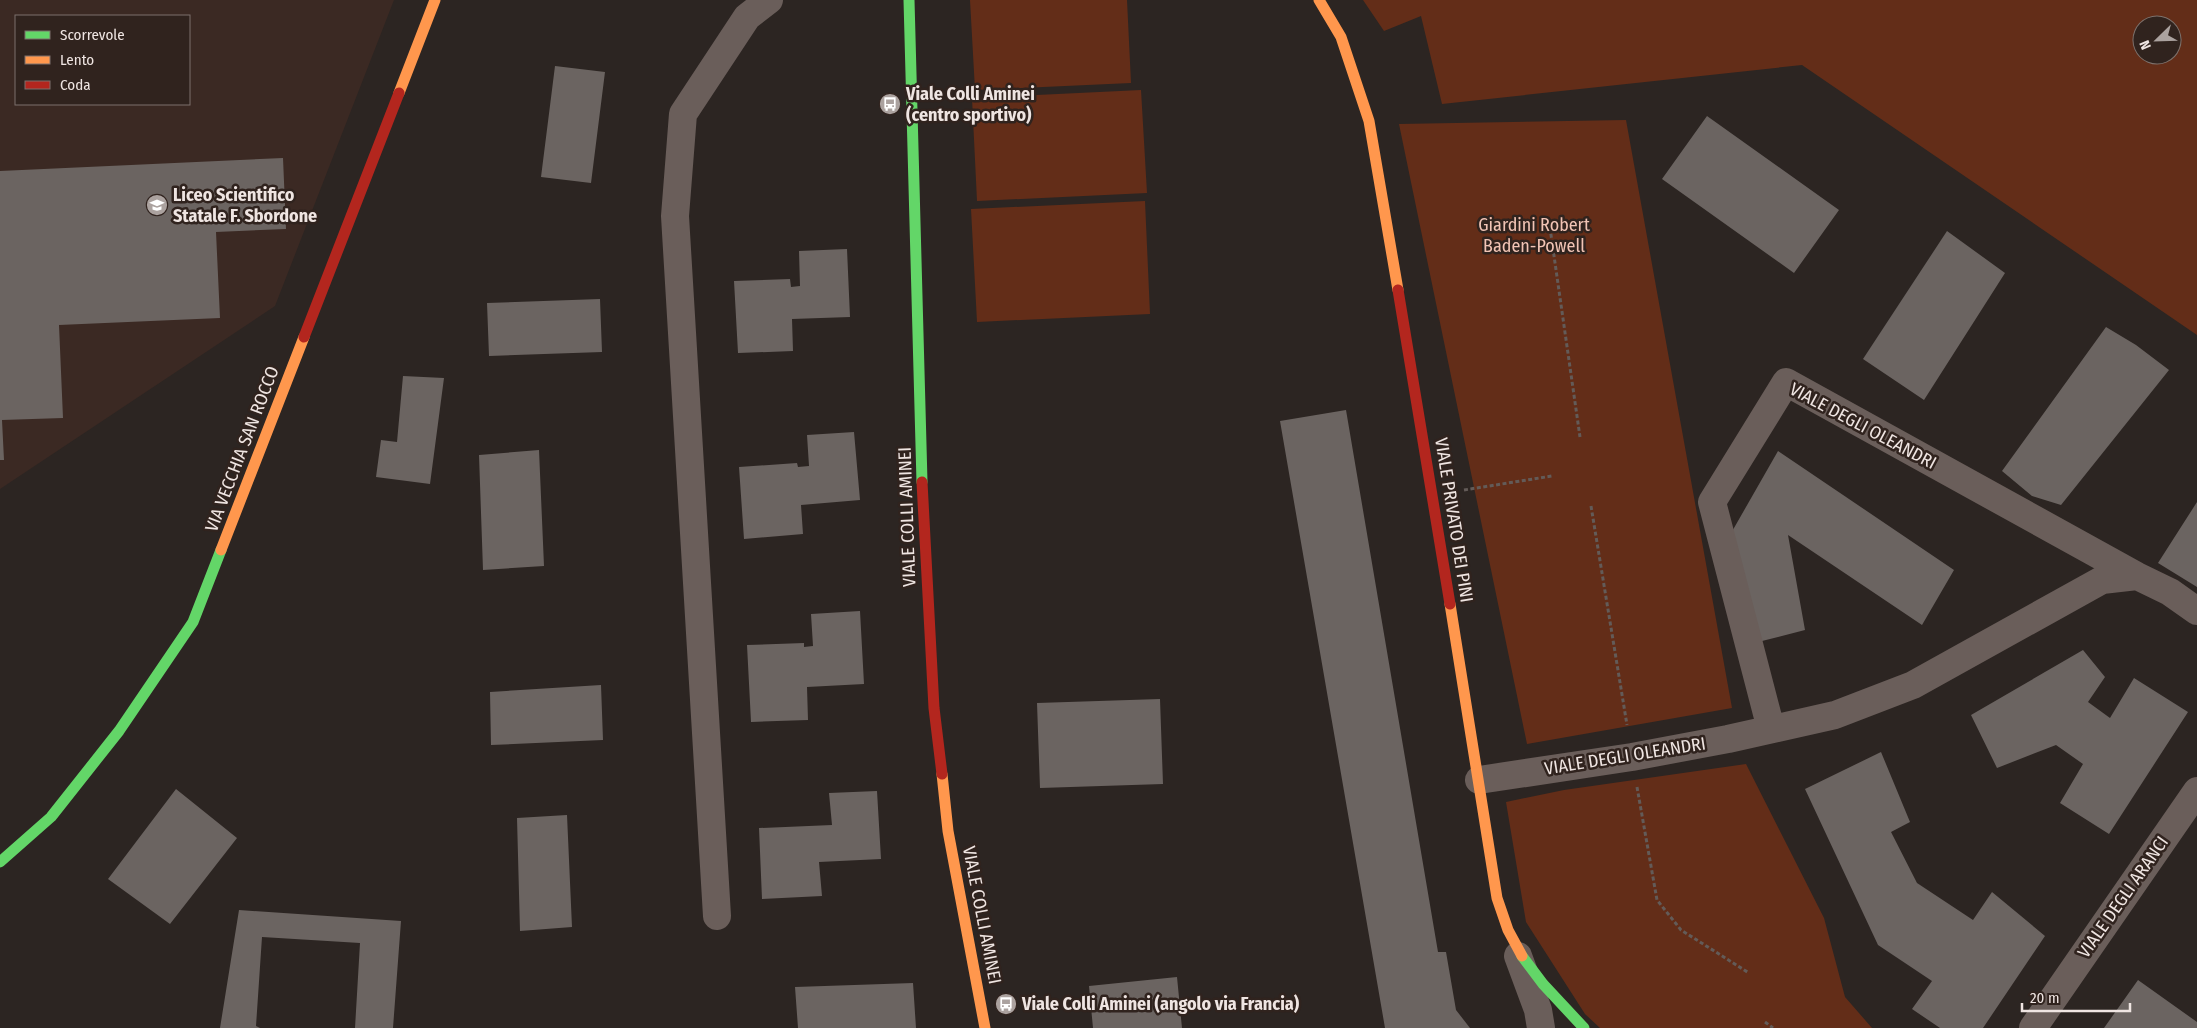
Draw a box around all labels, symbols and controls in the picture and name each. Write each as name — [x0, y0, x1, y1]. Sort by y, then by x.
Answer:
legend — [15, 15, 190, 105]
north arrow — [2132, 15, 2182, 65]
text: Scorrevole — [60, 26, 125, 44]
text: N — [2136, 38, 2155, 52]
text: Lento — [60, 51, 94, 69]
text: Coda — [60, 76, 91, 94]
place label: Viale Colli Aminei (centro sportivo) — [905, 83, 1035, 126]
bus stop icon: Viale Colli Aminei (centro sportivo) — [878, 92, 902, 116]
place label: Liceo Scientifico Statale F. Sbordone — [173, 184, 317, 227]
school or university icon: Liceo Scientifico Statale F. Sbordone — [145, 193, 169, 217]
park label: Giardini Robert Baden-Powell — [1478, 214, 1590, 257]
street label: VIA VECCHIA SAN ROCCO — [200, 363, 284, 535]
street label: VIALE DEGLI OLEANDRI — [1786, 378, 1940, 474]
street label: VIALE PRIVATO DEI PINI — [1430, 436, 1478, 604]
street label: VIALE COLLI AMINEI — [894, 447, 920, 587]
street label: VIALE DEGLI OLEANDRI — [1543, 732, 1707, 780]
street label: VIALE DEGLI ARANCI — [2073, 832, 2173, 962]
street label: VIALE COLLI AMINEI — [958, 844, 1006, 986]
scale bar — [2022, 980, 2130, 1012]
text: 20 m — [2030, 989, 2060, 1007]
bus stop icon: Viale Colli Aminei (angolo via Francia) — [994, 992, 1018, 1016]
place label: Viale Colli Aminei (angolo via Francia) — [1021, 993, 1300, 1015]

